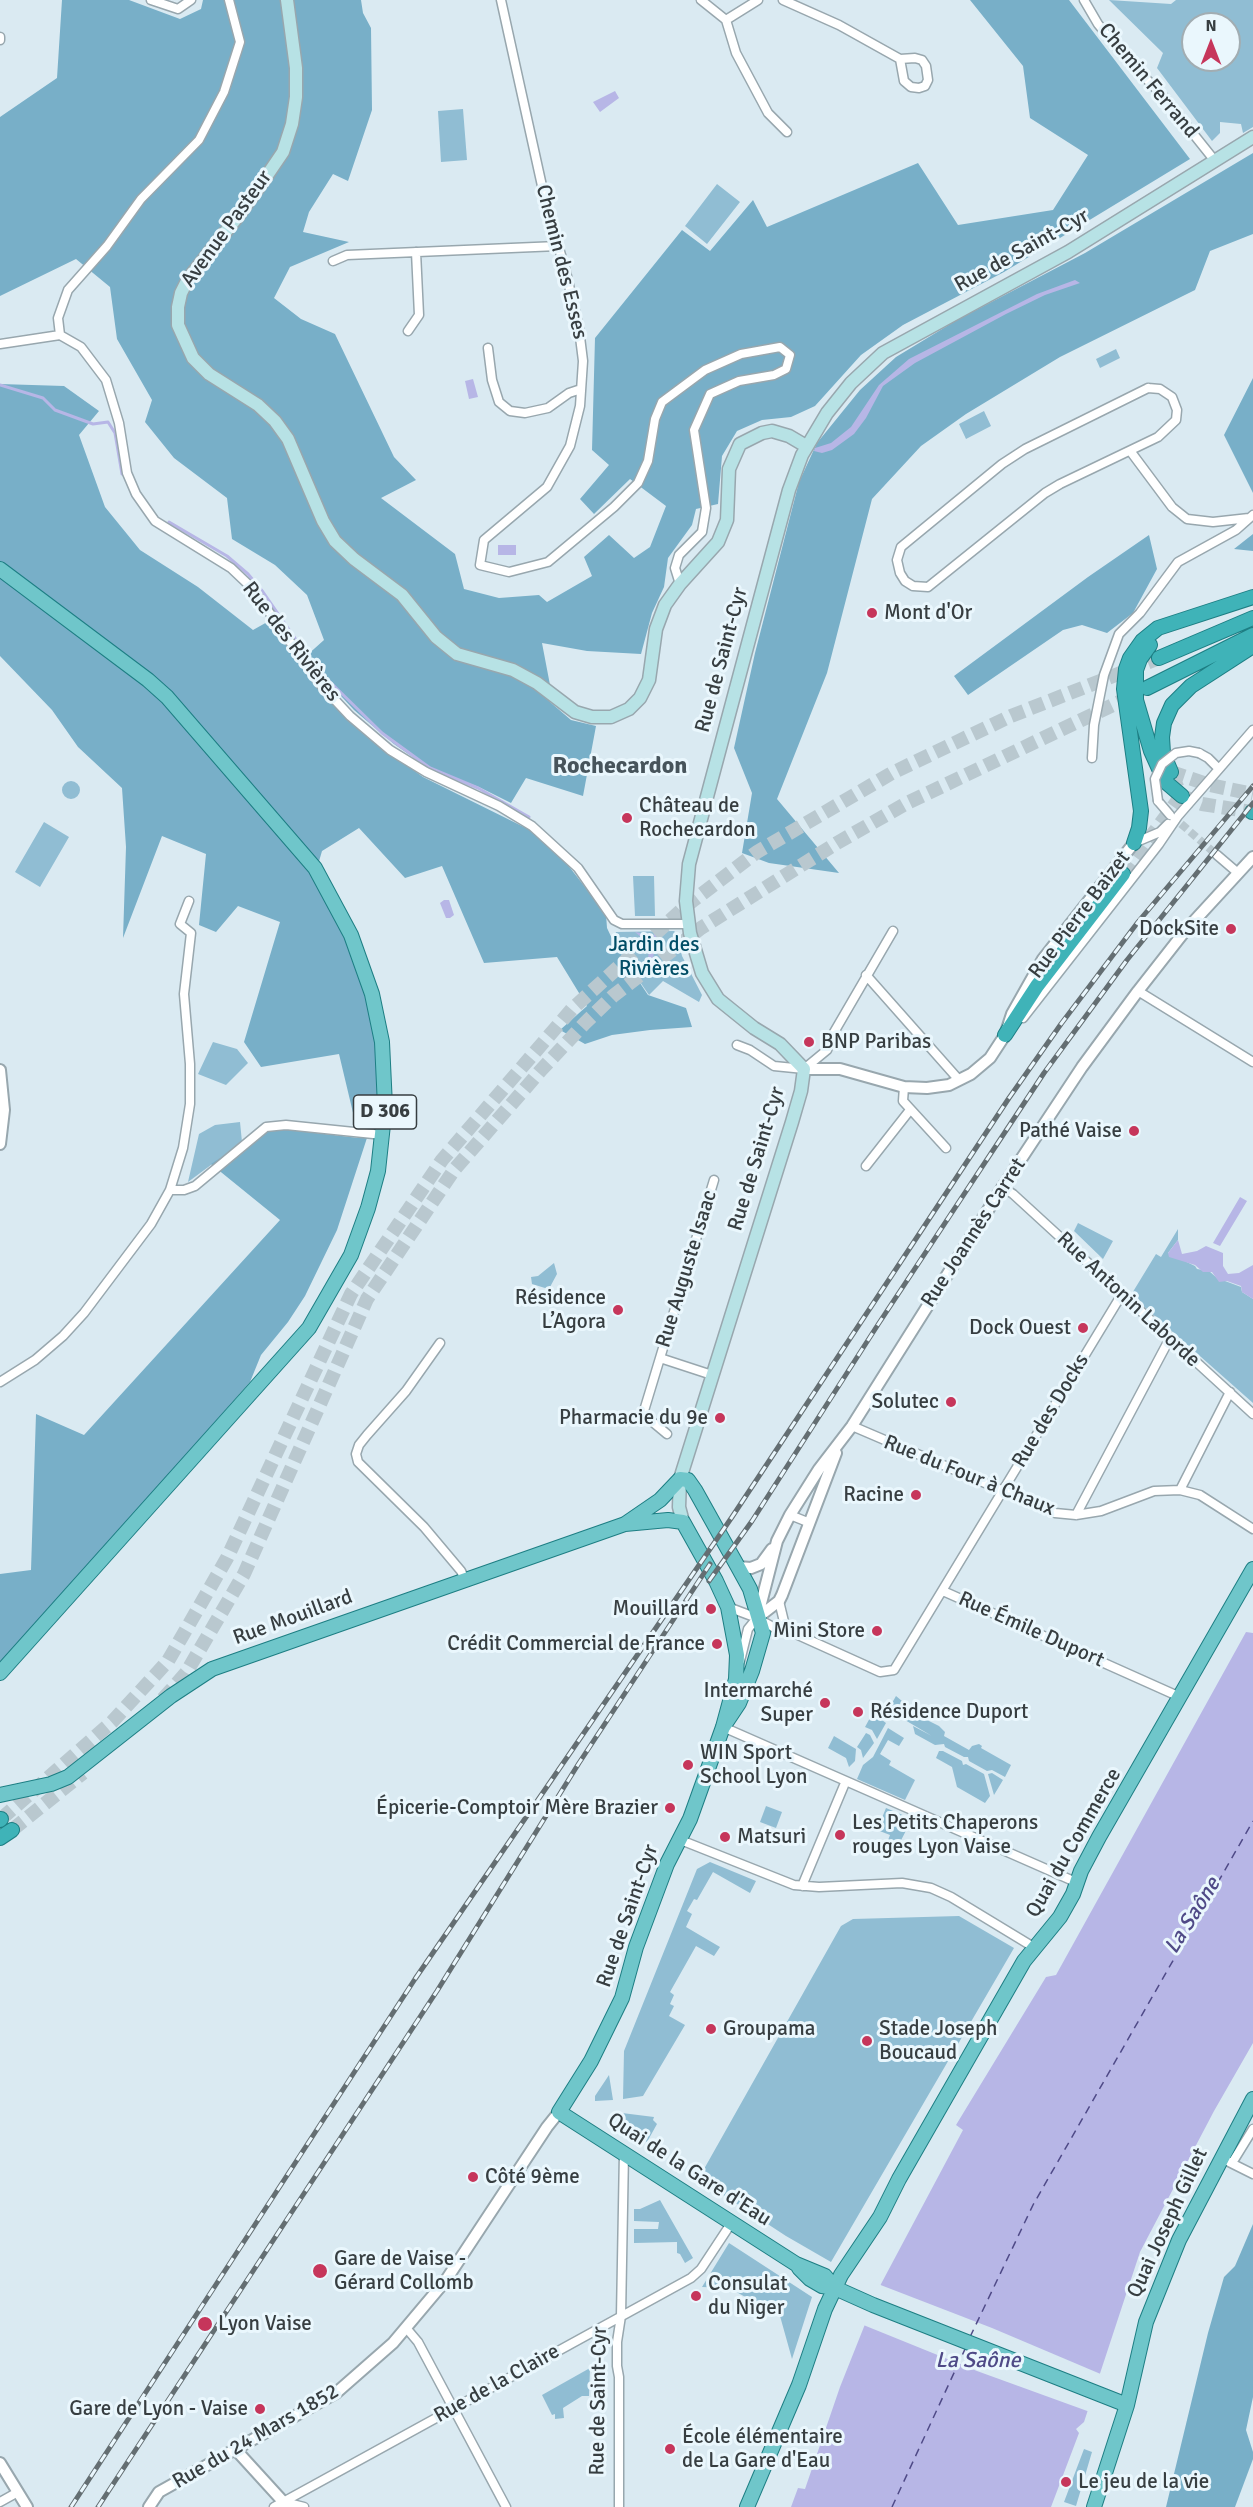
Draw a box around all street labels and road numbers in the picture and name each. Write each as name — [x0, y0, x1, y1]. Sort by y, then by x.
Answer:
street label: Chemin Ferrand — [1093, 18, 1203, 144]
street label: Avenue Pasteur — [176, 166, 278, 292]
street label: Chemin des Esses — [530, 182, 592, 342]
street label: Rue de Saint-Cyr — [951, 204, 1093, 298]
street label: Rue des Rivières — [237, 577, 345, 707]
street label: Rue de Saint-Cyr — [690, 585, 754, 735]
street label: Rue Pierre Baizet — [1024, 846, 1136, 984]
street label: Rue de Saint-Cyr — [723, 1084, 791, 1234]
road number: D 306 — [354, 1095, 416, 1129]
street label: Rue Joannès Carret — [916, 1154, 1032, 1312]
street label: Rue Auguste Isaac — [651, 1187, 723, 1351]
street label: Rue Antonin Laborde — [1051, 1227, 1205, 1373]
street label: Rue des Docks — [1007, 1350, 1095, 1472]
street label: Rue du Four à Chaux — [880, 1430, 1058, 1522]
street label: Rue Mouillard — [230, 1585, 356, 1651]
street label: Rue Émile Duport — [954, 1587, 1108, 1673]
street label: Quai du Commerce — [1021, 1764, 1127, 1922]
street label: Rue de Saint-Cyr — [592, 1841, 664, 1991]
street label: Quai de la Gare d'Eau — [603, 2108, 775, 2232]
street label: Quai Joseph Gillet — [1122, 2144, 1214, 2302]
street label: Rue de Saint-Cyr — [585, 2326, 613, 2476]
street label: Rue de la Claire — [430, 2339, 564, 2429]
street label: Rue du 24 Mars 1852 — [168, 2379, 344, 2495]

